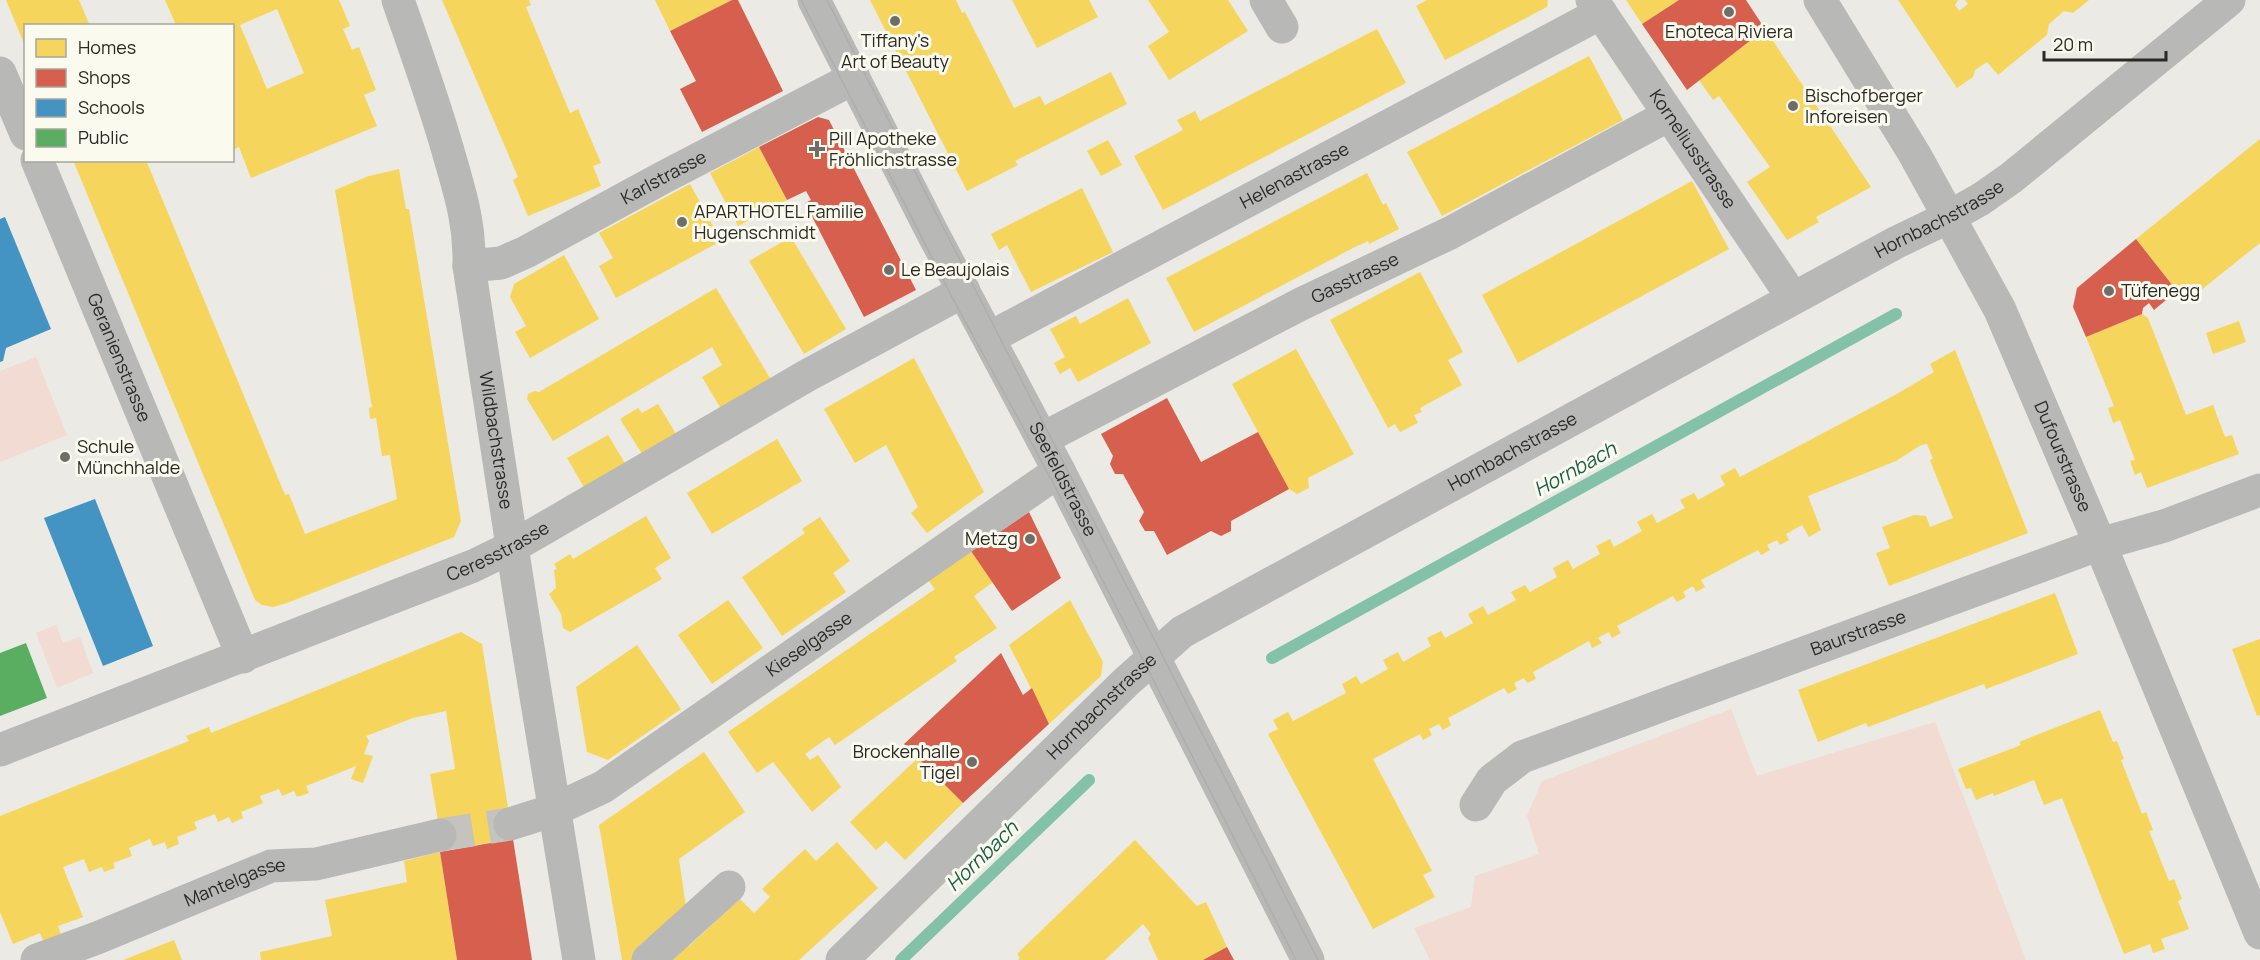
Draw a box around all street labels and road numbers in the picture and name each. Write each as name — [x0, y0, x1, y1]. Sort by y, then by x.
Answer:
street label: Korneliusstrasse — [1645, 84, 1742, 213]
street label: Helenastrasse — [1235, 136, 1353, 214]
street label: Karlstrasse — [616, 144, 710, 209]
street label: Hornbachstrasse — [1870, 174, 2008, 263]
street label: Gasstrasse — [1307, 246, 1402, 308]
street label: Geranienstrasse — [82, 289, 157, 425]
street label: Wildbachstrasse — [474, 370, 519, 511]
street label: Dufourstrasse — [2029, 397, 2098, 515]
street label: Hornbachstrasse — [1445, 407, 1581, 495]
street label: Seefeldstrasse — [1024, 417, 1103, 540]
street label: Ceresstrasse — [443, 515, 553, 586]
street label: Baurstrasse — [1807, 604, 1909, 661]
street label: Kieselgasse — [761, 605, 856, 682]
street label: Hornbachstrasse — [1041, 647, 1161, 764]
street label: Mantelgasse — [180, 852, 286, 912]

